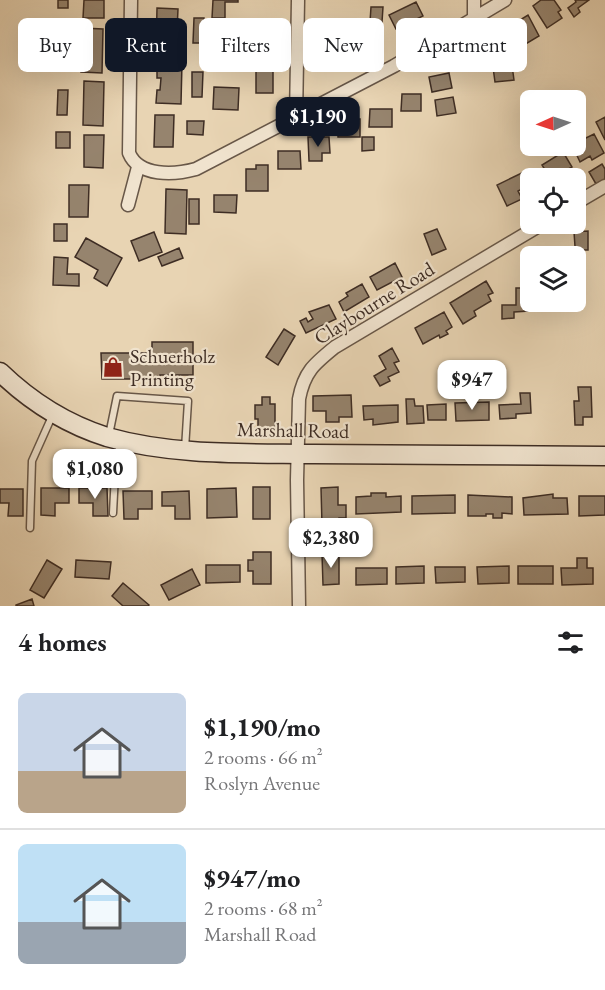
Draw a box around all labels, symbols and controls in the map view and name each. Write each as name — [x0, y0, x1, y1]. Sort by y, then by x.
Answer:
chip: Buy — [18, 18, 93, 72]
chip: Rent — [105, 18, 187, 72]
chip: Filters — [199, 18, 291, 72]
chip: New — [303, 18, 384, 72]
chip: Apartment — [396, 18, 527, 72]
north arrow — [520, 90, 586, 156]
map controls — [520, 90, 586, 312]
pin: $1,190 — [269, 97, 367, 148]
text: $1,190 — [290, 103, 346, 129]
button: locate — [520, 168, 586, 234]
button: layers — [520, 246, 586, 312]
street label: Claybourne Road — [309, 255, 440, 350]
place label: Schuerholz Printing — [130, 343, 215, 392]
shop icon: Schuerholz Printing — [101, 355, 125, 379]
pin: $947 — [436, 360, 508, 411]
text: $947 — [452, 366, 492, 392]
street label: Marshall Road — [237, 416, 350, 444]
pin: $1,080 — [46, 449, 144, 500]
text: $1,080 — [67, 455, 123, 481]
pin: $2,380 — [282, 518, 380, 569]
text: $2,380 — [303, 524, 359, 550]
text: 4 homes — [18, 625, 107, 659]
icon: filters — [554, 626, 587, 659]
text: $1,190/mo — [204, 710, 320, 744]
icon: home — [66, 717, 138, 789]
text: 2 rooms · 66 m² — [204, 744, 323, 770]
text: Roslyn Avenue — [204, 770, 320, 796]
text: $947/mo — [204, 861, 300, 895]
icon: home — [66, 868, 138, 940]
text: 2 rooms · 68 m² — [204, 895, 323, 921]
text: Marshall Road — [204, 921, 316, 947]

